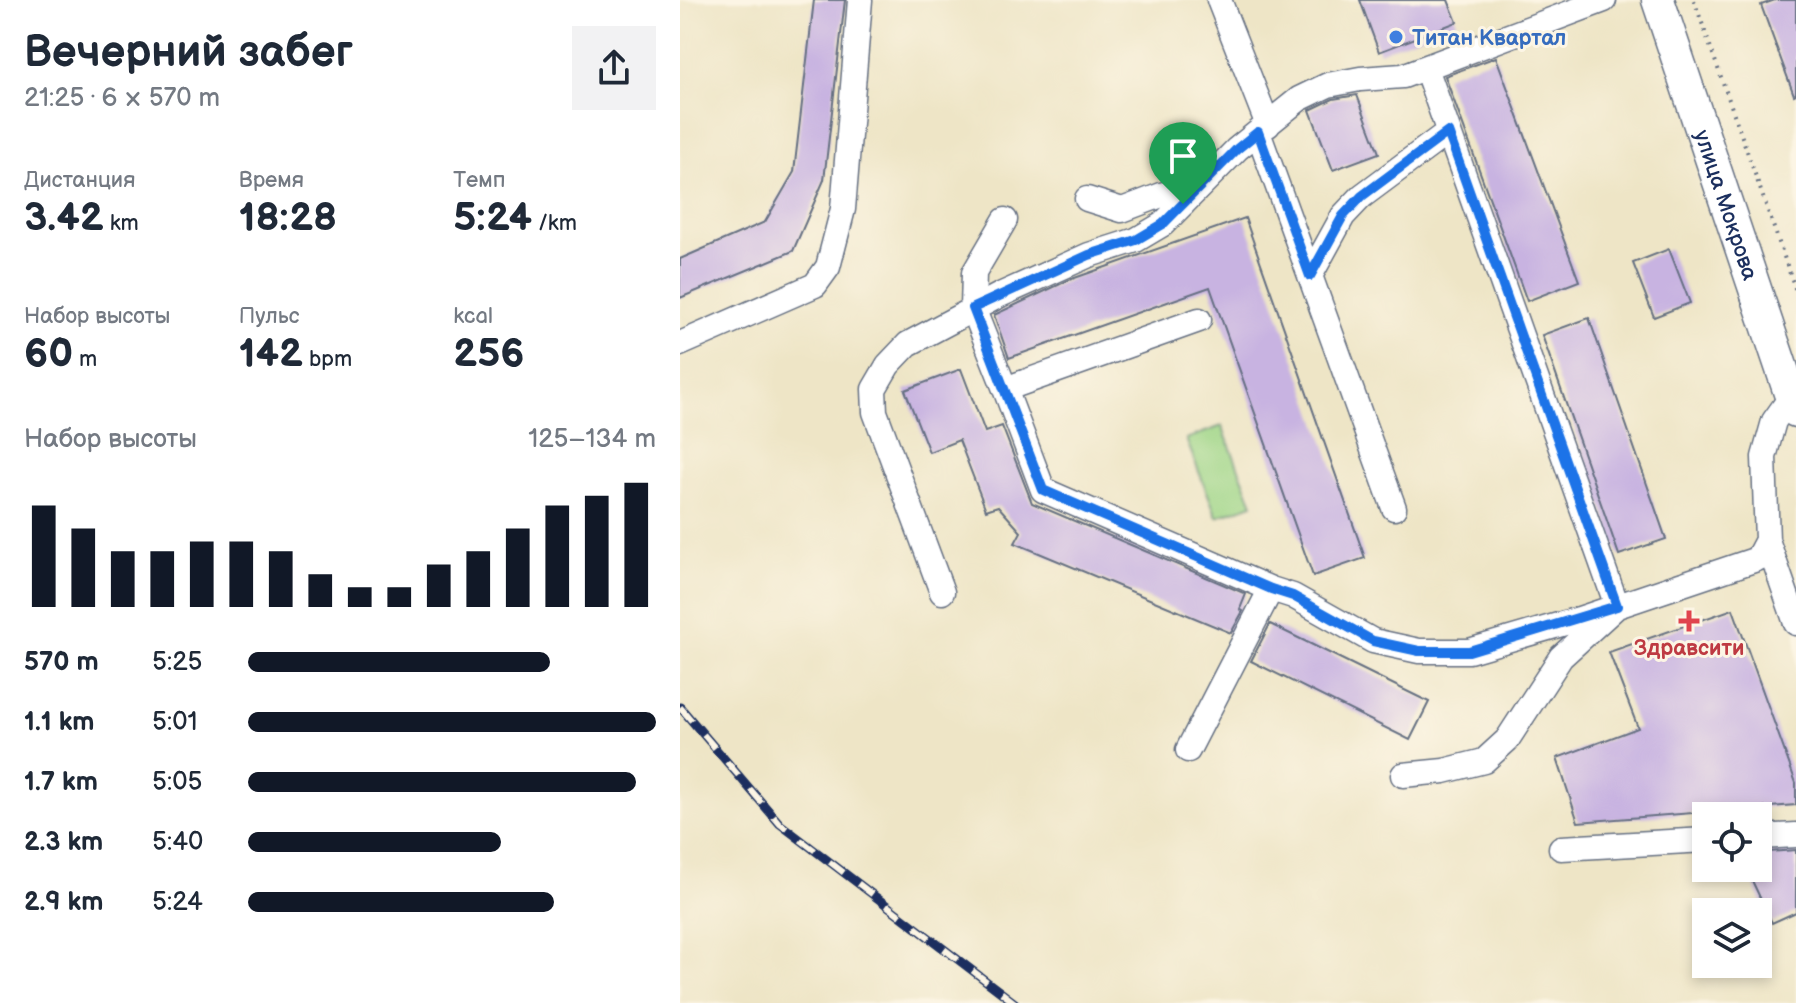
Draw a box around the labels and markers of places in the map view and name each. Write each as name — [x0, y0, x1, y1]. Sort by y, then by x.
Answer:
place label: Титан Квартал — [1412, 25, 1566, 52]
marker: Титан Квартал — [1387, 28, 1405, 46]
pin — [1149, 122, 1217, 204]
marker: Здравсити — [1680, 612, 1698, 630]
place label: Здравсити — [1634, 635, 1744, 662]

